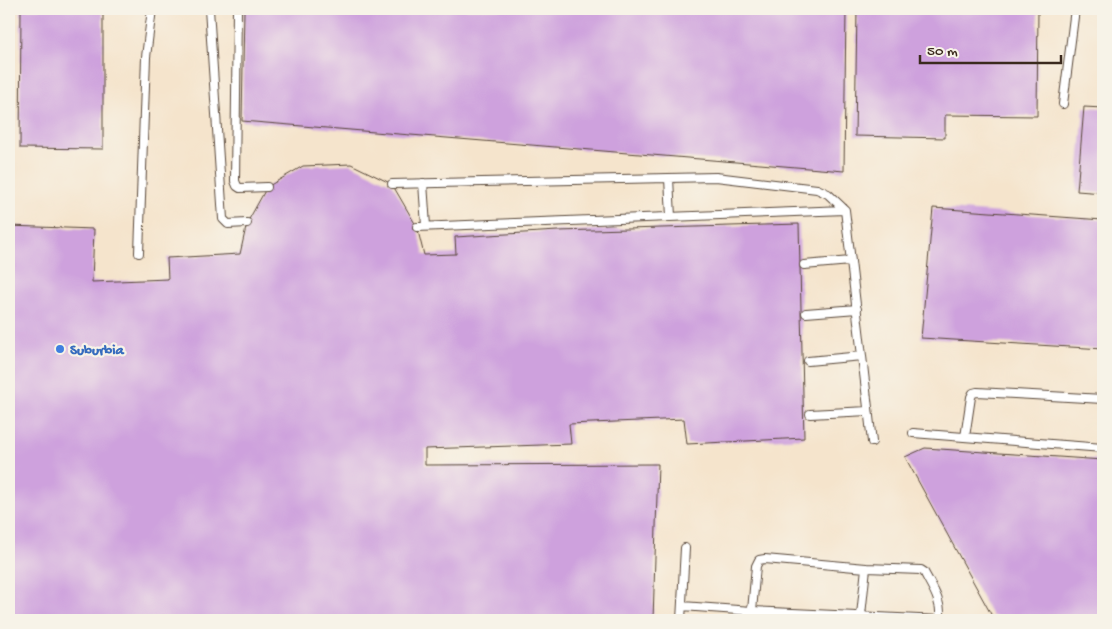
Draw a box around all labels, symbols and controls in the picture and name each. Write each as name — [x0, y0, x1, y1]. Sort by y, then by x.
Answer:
scale bar — [920, 32, 1061, 64]
text: 50 m — [927, 43, 958, 61]
place label: Suburbia — [70, 342, 124, 360]
marker: Suburbia — [54, 343, 66, 355]

